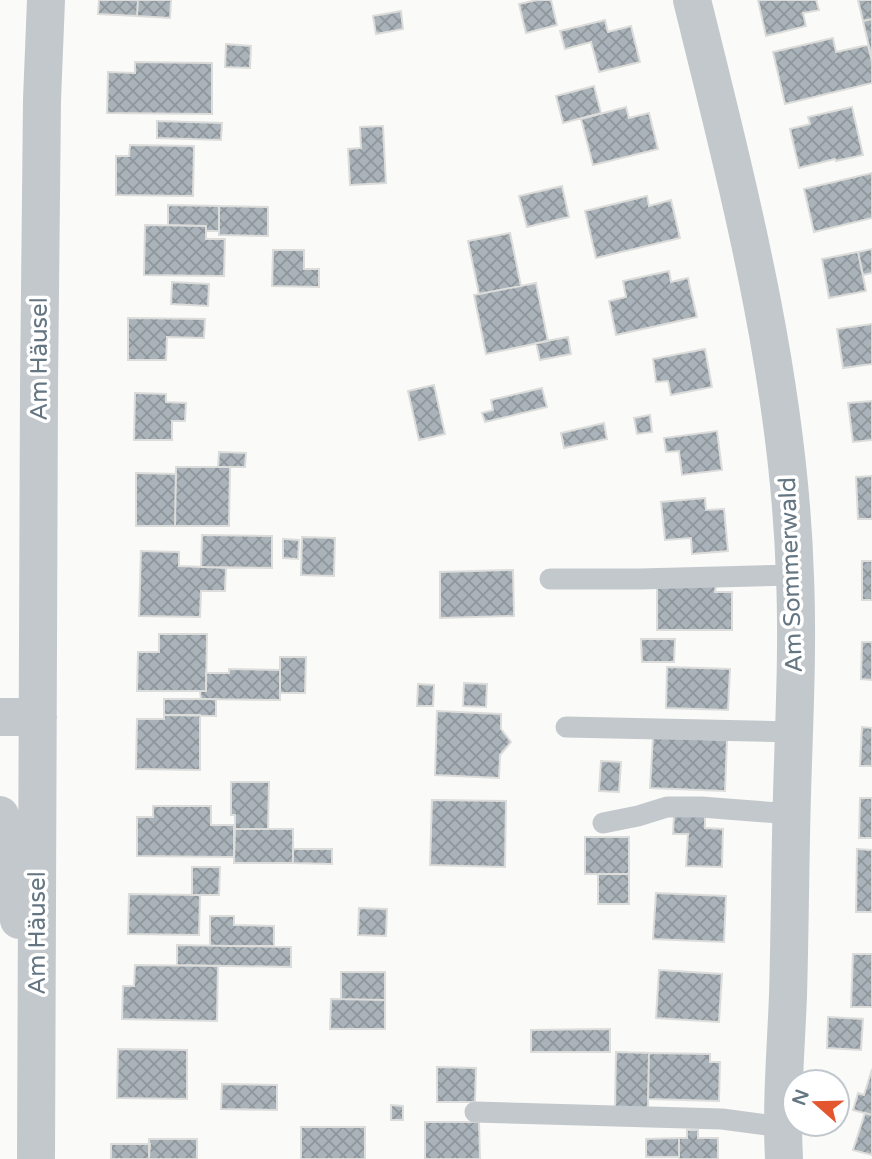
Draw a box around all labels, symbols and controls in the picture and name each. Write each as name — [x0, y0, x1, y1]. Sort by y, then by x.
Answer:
street label: Am Häusel — [25, 297, 54, 421]
street label: Am Sommerwald — [773, 477, 809, 673]
street label: Am Häusel — [23, 871, 52, 995]
north arrow — [781, 1068, 851, 1138]
text: N — [788, 1087, 814, 1108]

